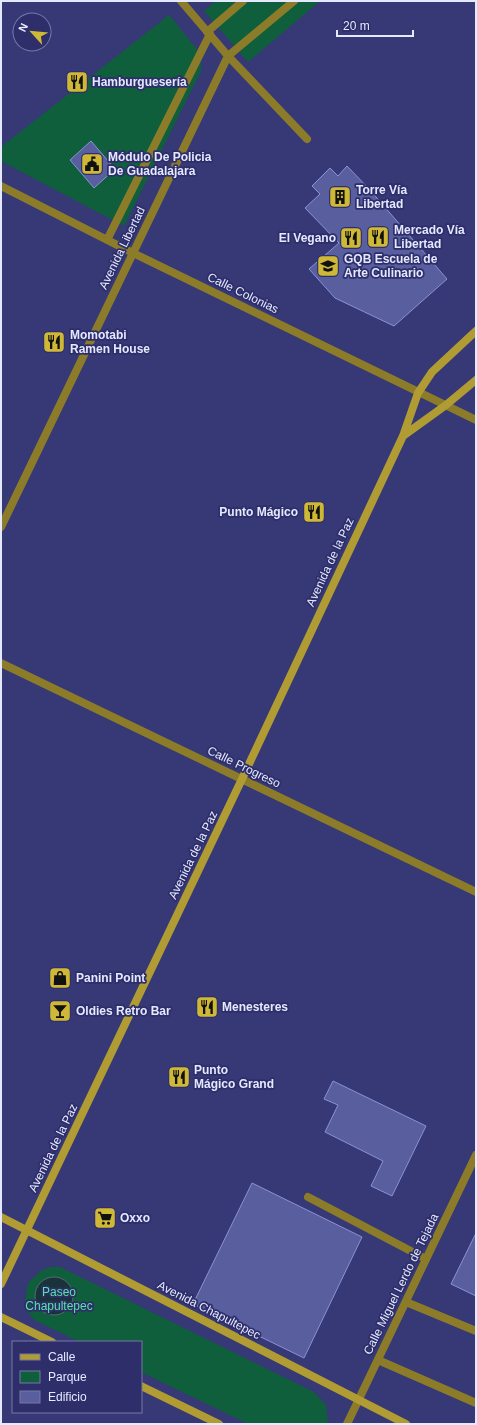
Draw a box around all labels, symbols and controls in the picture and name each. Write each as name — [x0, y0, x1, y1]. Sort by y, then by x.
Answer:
north arrow — [12, 12, 52, 52]
scale bar — [337, 12, 413, 38]
text: 20 m — [343, 19, 370, 33]
text: N — [16, 21, 30, 34]
restaurant icon: Hamburguesería — [64, 69, 90, 95]
place label: Hamburguesería — [92, 75, 187, 89]
place label: Módulo De Policia De Guadalajara — [108, 150, 212, 178]
public building icon: Módulo De Policia De Guadalajara — [79, 151, 105, 177]
place label: Torre Vía Libertad — [356, 183, 407, 211]
building icon: Torre Vía Libertad — [327, 184, 353, 210]
street label: Avenida Libertad — [96, 205, 148, 291]
place label: Mercado Vía Libertad — [394, 223, 465, 251]
restaurant icon: Mercado Vía Libertad — [365, 224, 391, 250]
restaurant icon: El Vegano — [338, 225, 364, 251]
place label: El Vegano — [279, 231, 336, 245]
place label: GQB Escuela de Arte Culinario — [344, 252, 438, 280]
school or university icon: GQB Escuela de Arte Culinario — [315, 253, 341, 279]
street label: Calle Colonias — [205, 270, 281, 316]
place label: Momotabi Ramen House — [70, 328, 150, 356]
restaurant icon: Momotabi Ramen House — [41, 329, 67, 355]
restaurant icon: Punto Mágico — [301, 499, 327, 525]
place label: Punto Mágico — [219, 505, 298, 519]
street label: Avenida de la Paz — [303, 515, 357, 609]
street label: Calle Progreso — [205, 743, 283, 791]
street label: Avenida de la Paz — [166, 809, 220, 901]
shop icon: Panini Point — [47, 965, 73, 991]
place label: Panini Point — [76, 971, 145, 985]
restaurant icon: Menesteres — [194, 994, 220, 1020]
bar icon: Oldies Retro Bar — [47, 998, 73, 1024]
place label: Menesteres — [222, 1000, 288, 1014]
place label: Oldies Retro Bar — [76, 1004, 171, 1018]
place label: Punto Mágico Grand — [194, 1063, 274, 1091]
restaurant icon: Punto Mágico Grand — [166, 1064, 192, 1090]
street label: Avenida de la Paz — [26, 1102, 80, 1194]
supermarket icon: Oxxo — [92, 1205, 118, 1231]
place label: Oxxo — [120, 1211, 150, 1225]
street label: Calle Miguel Lerdo de Tejada — [361, 1211, 441, 1357]
street label: Avenida Chapultepec — [155, 1278, 263, 1342]
park label: Paseo Chapultepec — [25, 1285, 93, 1313]
legend — [12, 1341, 142, 1413]
text: Calle — [48, 1350, 76, 1364]
text: Parque — [48, 1370, 87, 1384]
text: Edificio — [48, 1390, 87, 1404]

